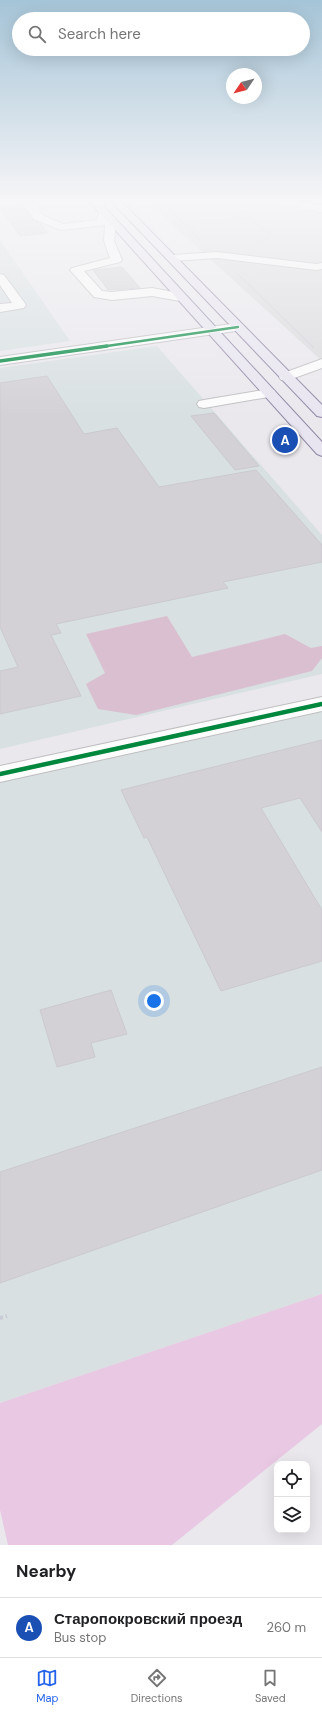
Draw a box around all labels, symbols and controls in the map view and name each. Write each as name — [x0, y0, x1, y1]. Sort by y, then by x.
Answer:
search box — [12, 12, 310, 56]
icon: search — [26, 23, 48, 45]
text: Search here — [58, 24, 141, 44]
north arrow — [226, 68, 262, 104]
pin: A — [272, 425, 298, 455]
your location — [144, 991, 164, 1011]
map controls — [274, 1461, 310, 1533]
button: locate — [274, 1461, 310, 1497]
button: layers — [274, 1497, 310, 1533]
text: Nearby — [16, 1560, 76, 1582]
text: Старопокровский проезд — [54, 1609, 242, 1629]
text: A — [24, 1619, 34, 1636]
text: 260 m — [266, 1619, 306, 1636]
text: Bus stop — [54, 1629, 106, 1646]
tab: Map — [36, 1667, 58, 1705]
tab: Directions — [131, 1667, 183, 1705]
tab: Saved — [255, 1667, 286, 1705]

